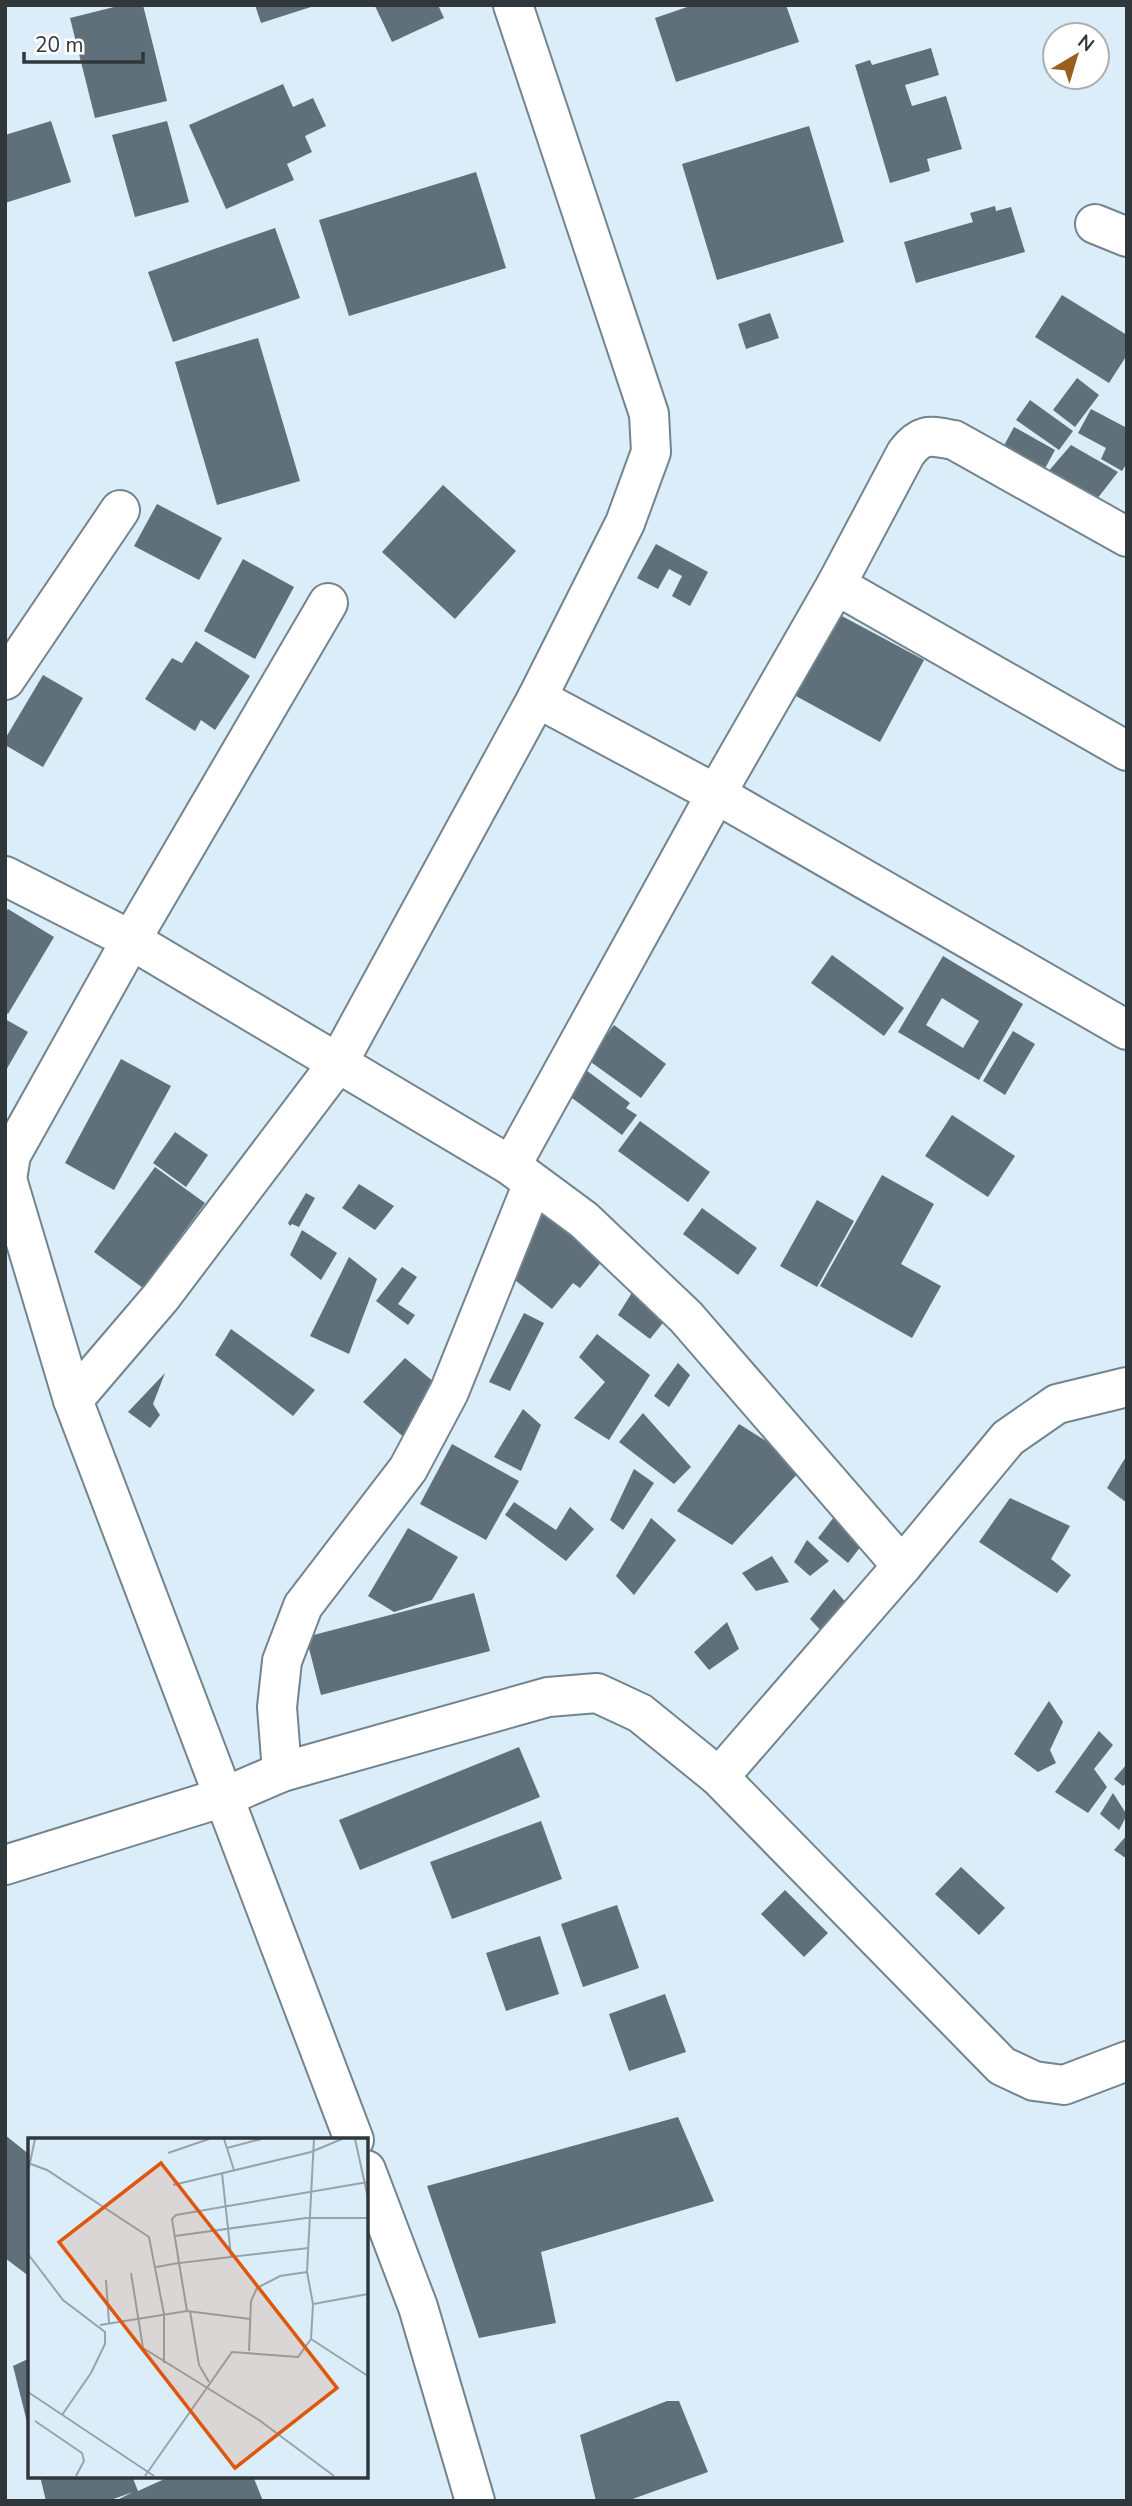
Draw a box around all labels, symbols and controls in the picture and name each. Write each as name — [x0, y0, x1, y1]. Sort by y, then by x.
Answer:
scale bar — [24, 21, 144, 65]
north arrow — [1041, 21, 1111, 91]
text: N — [1072, 29, 1099, 58]
text: 20 m — [35, 31, 84, 59]
inset map — [28, 2138, 368, 2478]

